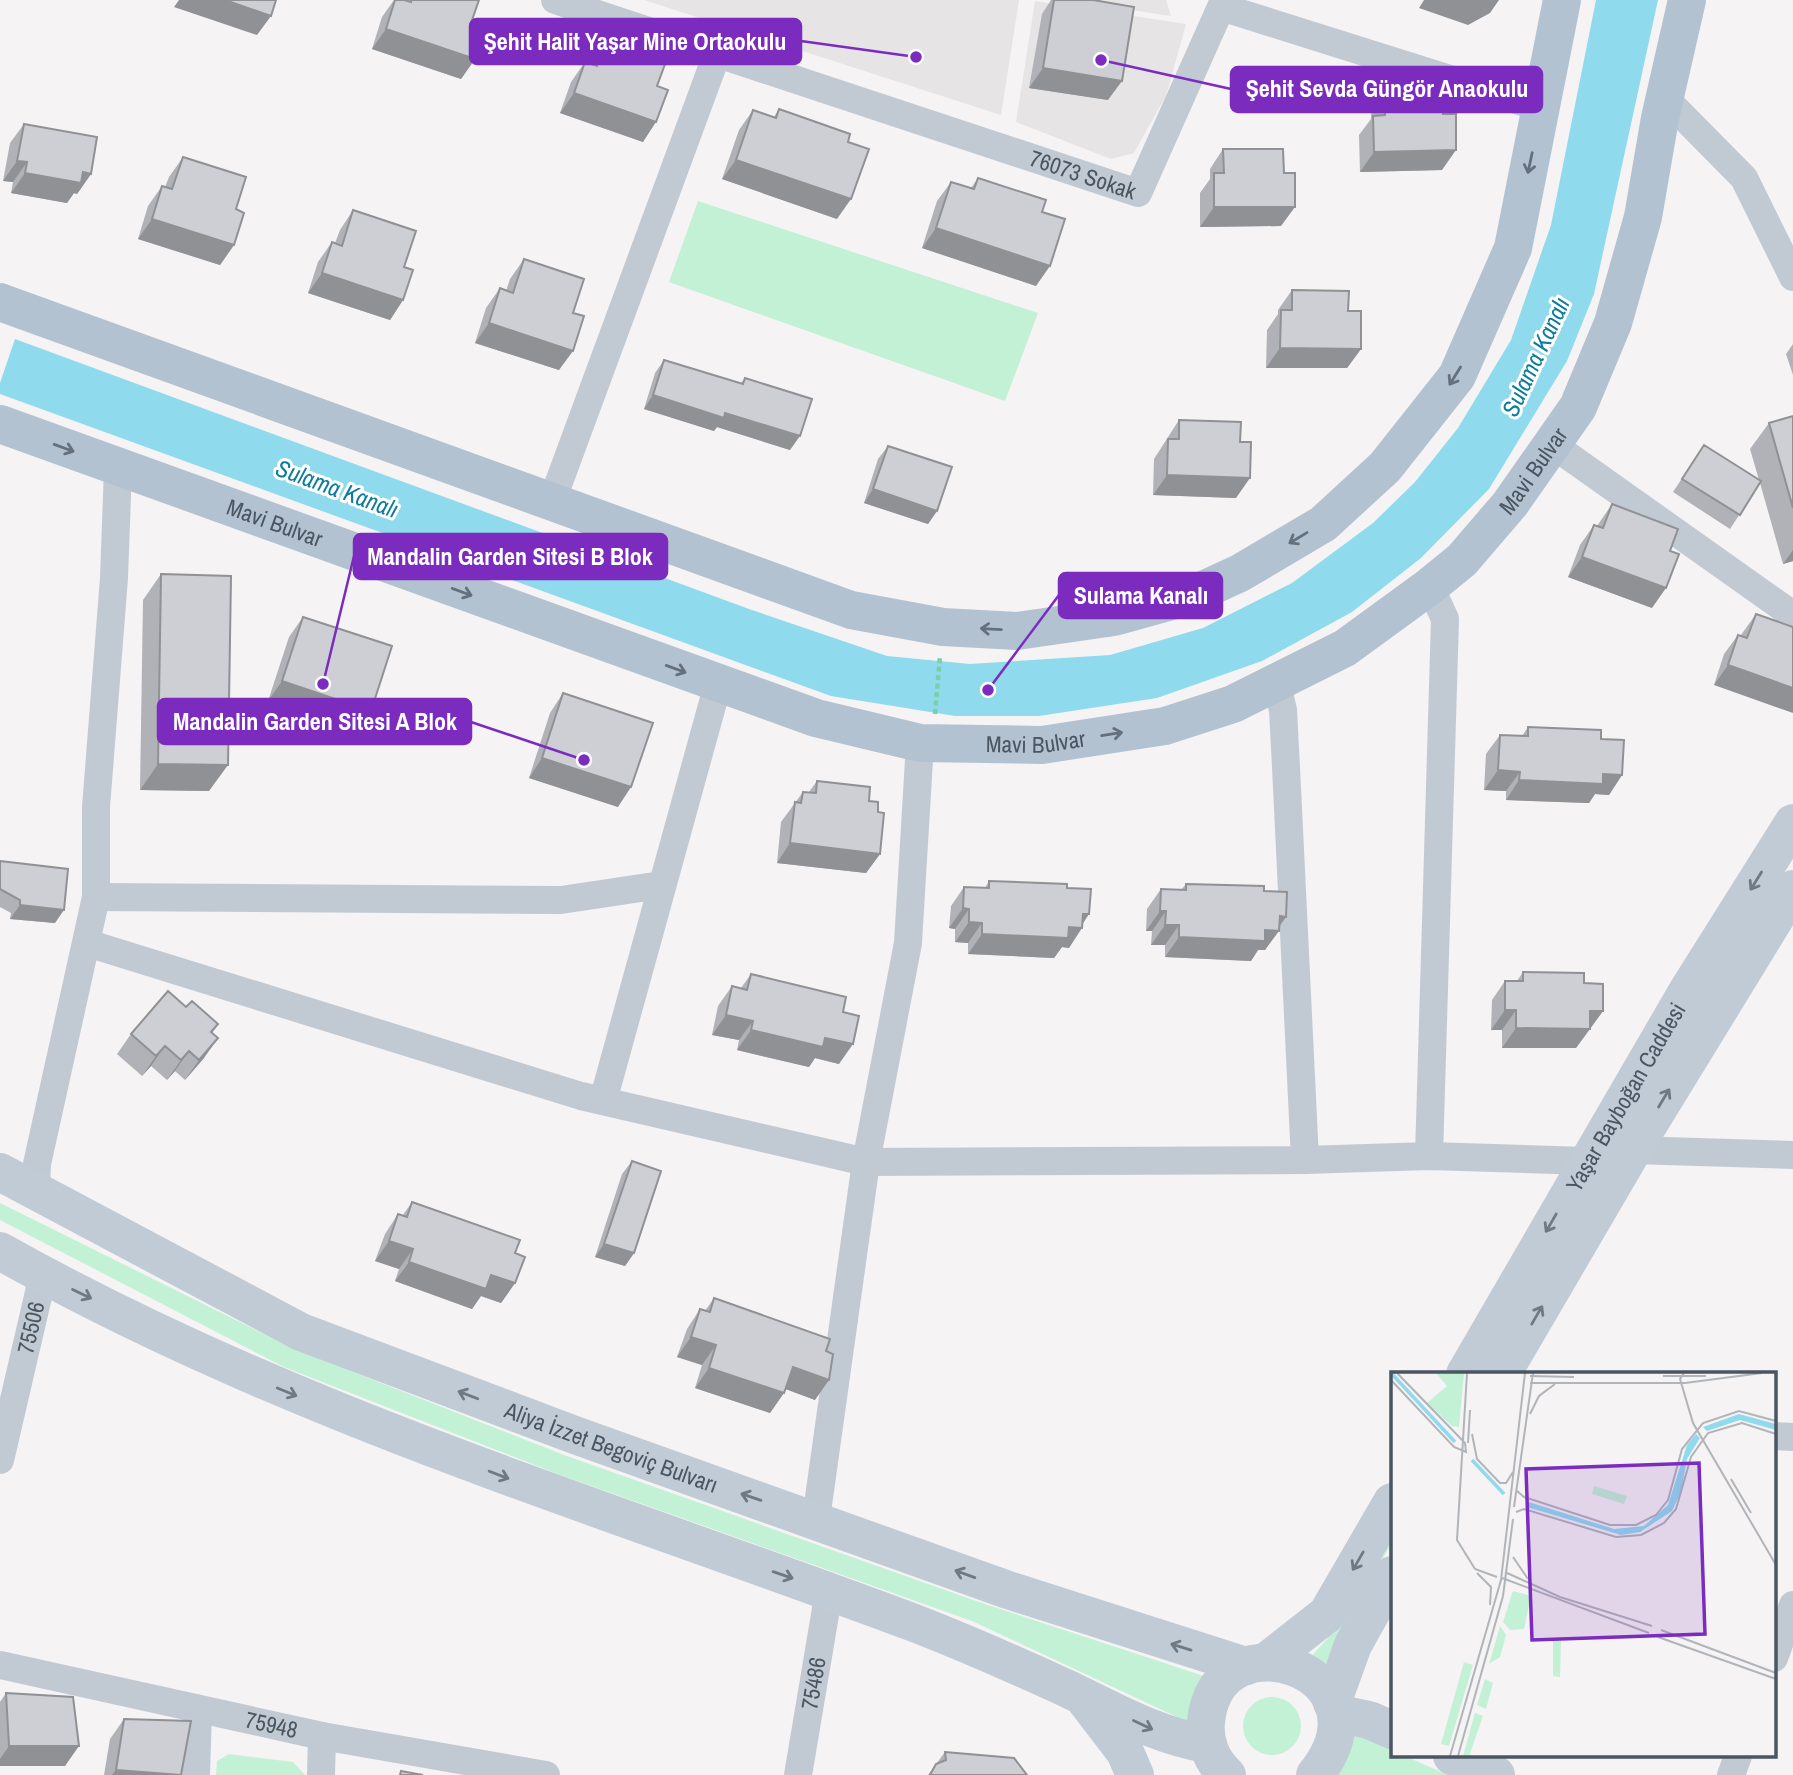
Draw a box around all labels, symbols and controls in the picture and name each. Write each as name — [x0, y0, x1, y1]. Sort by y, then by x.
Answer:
callout: Şehit Halit Yaşar Mine Ortaokulu — [470, 19, 801, 64]
text: Şehit Halit Yaşar Mine Ortaokulu — [484, 25, 786, 57]
callout: Şehit Sevda Güngör Anaokulu — [1231, 67, 1542, 112]
text: Şehit Sevda Güngör Anaokulu — [1246, 72, 1528, 104]
street label: 76073 Sokak — [1026, 142, 1141, 206]
one-way arrow — [1523, 151, 1537, 174]
water label: Sulama Kanalı — [1494, 292, 1577, 421]
one-way arrow — [1447, 366, 1462, 385]
street label: Mavi Bulvar — [1492, 420, 1574, 521]
one-way arrow — [53, 443, 75, 455]
water label: Sulama Kanalı — [272, 451, 403, 525]
street label: Mavi Bulvar — [223, 491, 328, 554]
one-way arrow — [1289, 532, 1309, 546]
callout: Mandalin Garden Sitesi B Blok — [354, 534, 667, 579]
text: Mandalin Garden Sitesi B Blok — [367, 540, 653, 572]
callout: Sulama Kanalı — [1059, 573, 1222, 618]
text: Sulama Kanalı — [1074, 579, 1208, 611]
one-way arrow — [451, 587, 473, 599]
one-way arrow — [980, 623, 1003, 636]
one-way arrow — [665, 664, 687, 676]
callout: Mandalin Garden Sitesi A Blok — [158, 699, 471, 744]
text: Mandalin Garden Sitesi A Blok — [173, 705, 457, 737]
street label: Mavi Bulvar — [986, 722, 1088, 760]
one-way arrow — [1100, 727, 1123, 740]
one-way arrow — [1749, 871, 1764, 890]
street label: Yaşar Bayboğan Caddesi — [1558, 997, 1692, 1197]
one-way arrow — [1658, 1088, 1672, 1108]
one-way arrow — [1544, 1212, 1557, 1233]
one-way arrow — [71, 1287, 92, 1301]
street label: 75506 — [9, 1298, 51, 1356]
one-way arrow — [1530, 1306, 1544, 1326]
inset map — [1391, 1372, 1776, 1758]
one-way arrow — [276, 1387, 297, 1400]
one-way arrow — [457, 1388, 479, 1400]
street label: Aliya İzzet Begoviç Bulvarı — [500, 1394, 722, 1500]
one-way arrow — [488, 1469, 509, 1482]
one-way arrow — [740, 1490, 762, 1503]
one-way arrow — [1351, 1551, 1365, 1571]
one-way arrow — [954, 1567, 976, 1580]
one-way arrow — [771, 1570, 793, 1582]
one-way arrow — [1170, 1639, 1192, 1652]
street label: 75486 — [793, 1655, 833, 1712]
street label: 75948 — [243, 1704, 301, 1745]
one-way arrow — [1132, 1719, 1153, 1732]

